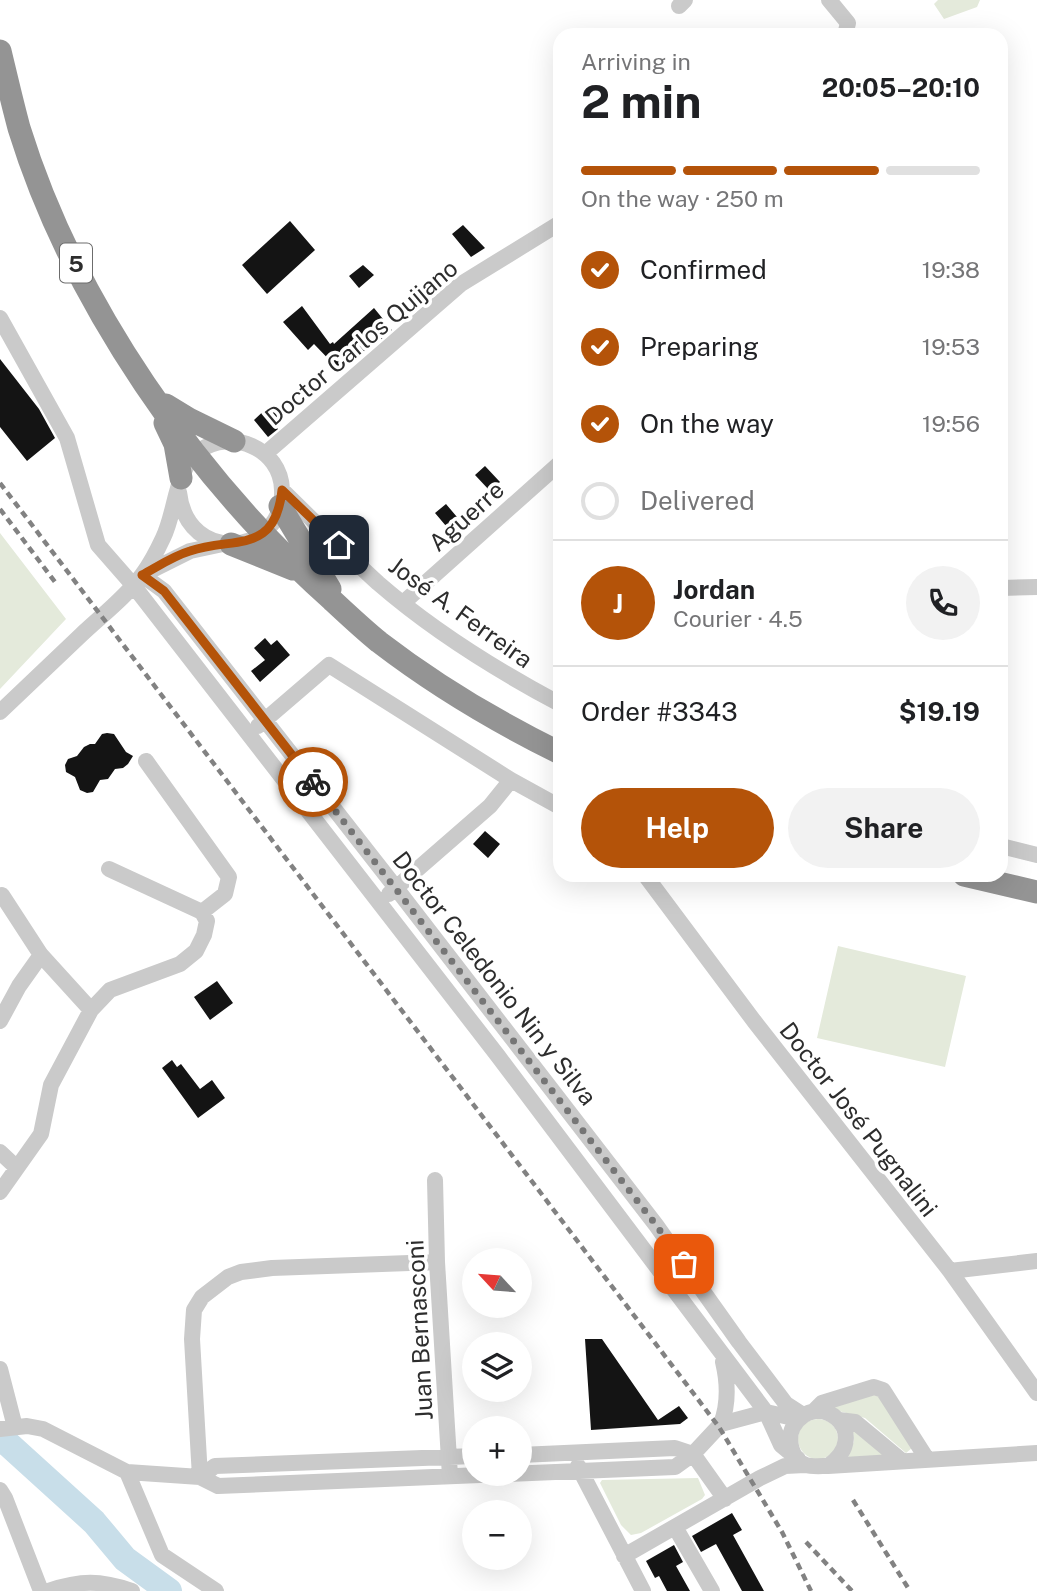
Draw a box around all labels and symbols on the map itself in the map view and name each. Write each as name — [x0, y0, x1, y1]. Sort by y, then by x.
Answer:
road number: 5 — [60, 244, 92, 282]
street label: Doctor Carlos Quijano — [259, 253, 463, 431]
street label: Aguerre — [423, 475, 509, 557]
pin — [309, 515, 369, 575]
street label: José A. Ferreira — [384, 551, 538, 673]
courier — [278, 747, 348, 817]
street label: Doctor Celedonio Nin y Silva — [387, 846, 603, 1110]
street label: Doctor José Pugnalini — [774, 1016, 944, 1222]
pin — [654, 1234, 714, 1294]
street label: Juan Bernasconi — [400, 1239, 438, 1421]
north arrow — [462, 1248, 532, 1318]

